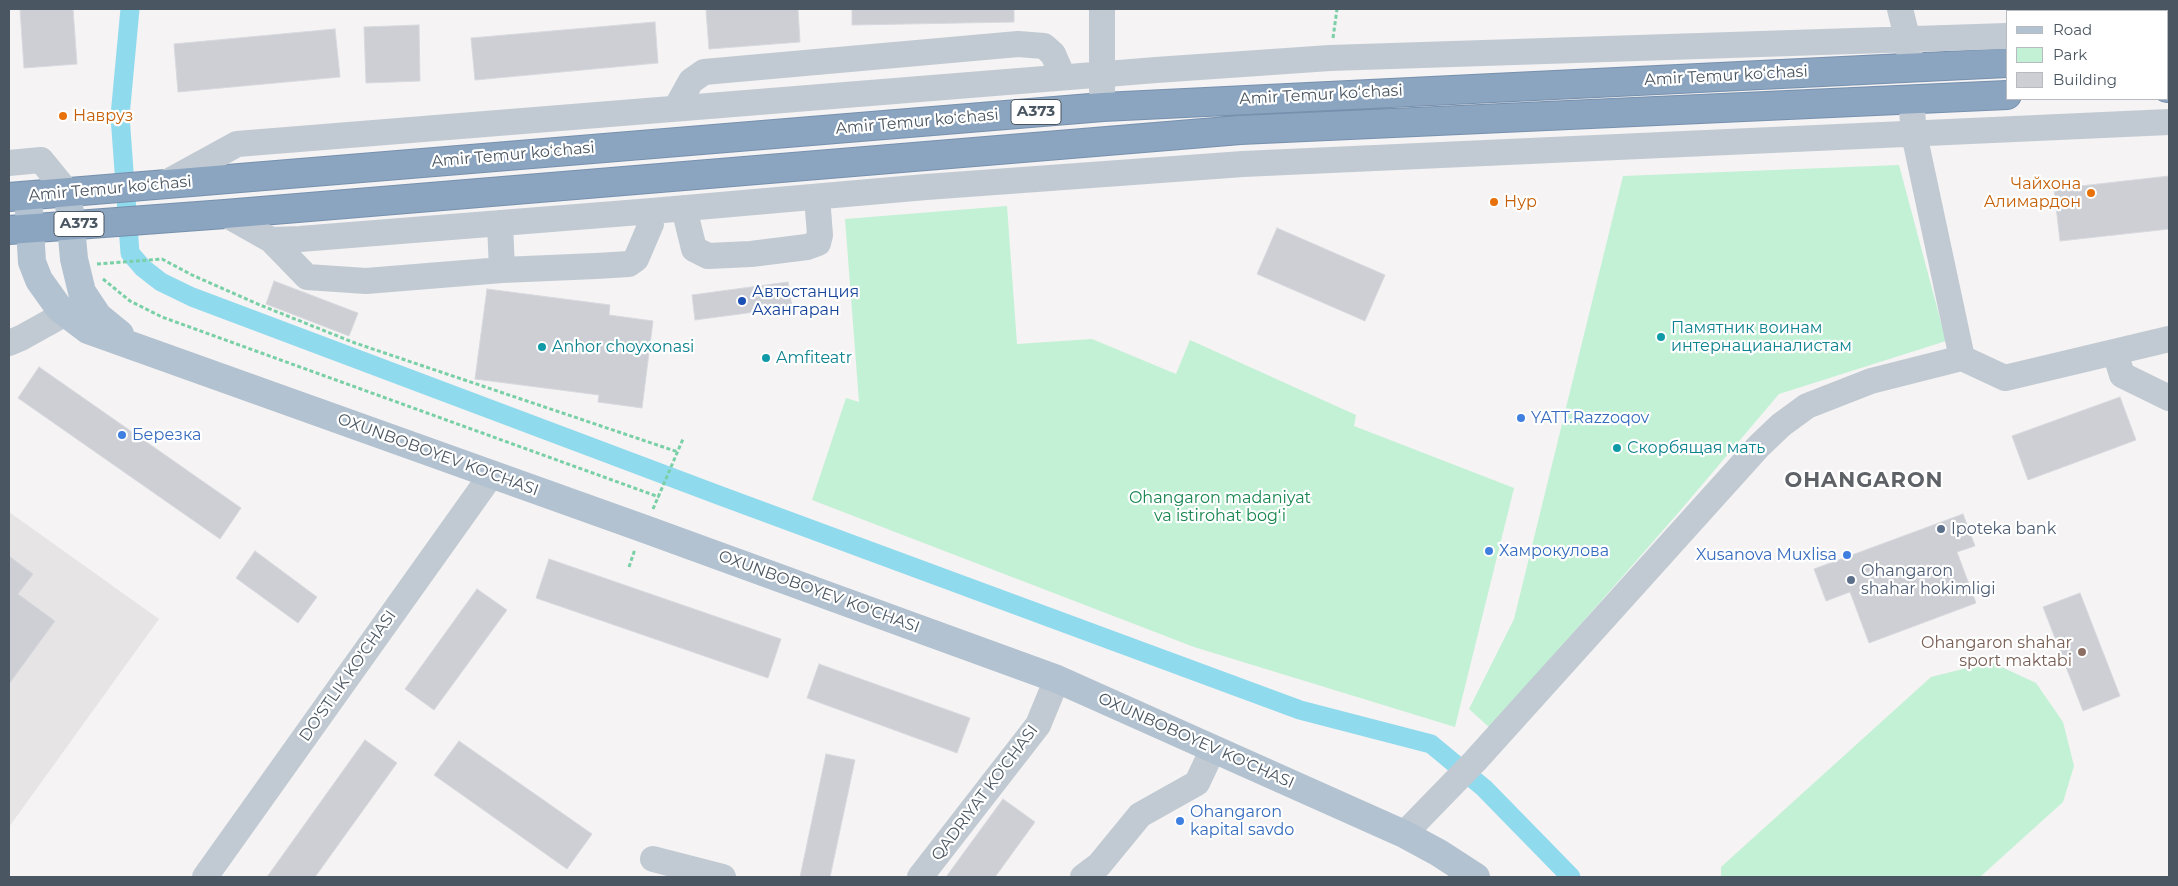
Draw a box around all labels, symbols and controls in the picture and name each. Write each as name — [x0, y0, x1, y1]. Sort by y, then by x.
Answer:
legend — [2006, 10, 2168, 100]
text: Road — [2053, 20, 2092, 39]
text: Park — [2053, 45, 2087, 64]
street label: Amir Temur koʻchasi — [1644, 62, 1808, 90]
text: Building — [2053, 70, 2117, 89]
street label: Amir Temur koʻchasi — [1239, 81, 1403, 109]
road number: A373 — [1011, 100, 1061, 124]
street label: Amir Temur koʻchasi — [835, 105, 999, 139]
place label: Навруз — [73, 106, 133, 126]
marker: Навруз — [57, 110, 69, 122]
street label: Amir Temur koʻchasi — [431, 138, 595, 172]
street label: Amir Temur koʻchasi — [28, 172, 192, 206]
place label: Чайхона Алимардон — [1984, 174, 2081, 212]
marker: Чайхона Алимардон — [2085, 187, 2097, 199]
place label: Нур — [1504, 192, 1537, 212]
marker: Нур — [1488, 196, 1500, 208]
road number: A373 — [54, 212, 104, 236]
place label: Автостанция Ахангаран — [752, 282, 859, 320]
marker: Автостанция Ахангаран — [736, 295, 748, 307]
place label: Памятник воинам интернацианалистам — [1671, 318, 1852, 356]
marker: Памятник воинам интернацианалистам — [1655, 331, 1667, 343]
place label: Anhor choyxonasi — [552, 337, 694, 357]
marker: Anhor choyxonasi — [536, 341, 548, 353]
place label: Amfiteatr — [776, 348, 852, 368]
marker: Amfiteatr — [760, 352, 772, 364]
place label: YATT.Razzoqov — [1531, 408, 1649, 428]
street label: OXUNBOBOYEV KO'CHASI — [335, 410, 541, 500]
marker: YATT.Razzoqov — [1515, 412, 1527, 424]
place label: Березка — [132, 425, 201, 445]
marker: Березка — [116, 429, 128, 441]
place label: Скорбящая мать — [1627, 438, 1765, 458]
marker: Скорбящая мать — [1611, 442, 1623, 454]
district label: OHANGARON — [1783, 468, 1945, 494]
park label: Ohangaron madaniyat va istirohat bogʻi — [1129, 488, 1311, 526]
place label: Ipoteka bank — [1951, 519, 2056, 539]
marker: Ipoteka bank — [1935, 523, 1947, 535]
place label: Хамрокулова — [1499, 541, 1609, 561]
marker: Хамрокулова — [1483, 545, 1495, 557]
place label: Xusanova Muxlisa — [1696, 545, 1837, 565]
street label: OXUNBOBOYEV KO'CHASI — [716, 547, 922, 637]
marker: Xusanova Muxlisa — [1841, 549, 1853, 561]
place label: Ohangaron shahar hokimligi — [1861, 561, 1995, 599]
marker: Ohangaron shahar hokimligi — [1845, 574, 1857, 586]
street label: DO'STLIK KO'CHASI — [296, 607, 400, 745]
place label: Ohangaron shahar sport maktabi — [1921, 633, 2072, 671]
marker: Ohangaron shahar sport maktabi — [2076, 646, 2088, 658]
street label: OXUNBOBOYEV KO'CHASI — [1095, 689, 1297, 793]
street label: QADRIYAT KO'CHASI — [928, 721, 1042, 865]
place label: Ohangaron kapital savdo — [1190, 802, 1294, 840]
marker: Ohangaron kapital savdo — [1174, 815, 1186, 827]

